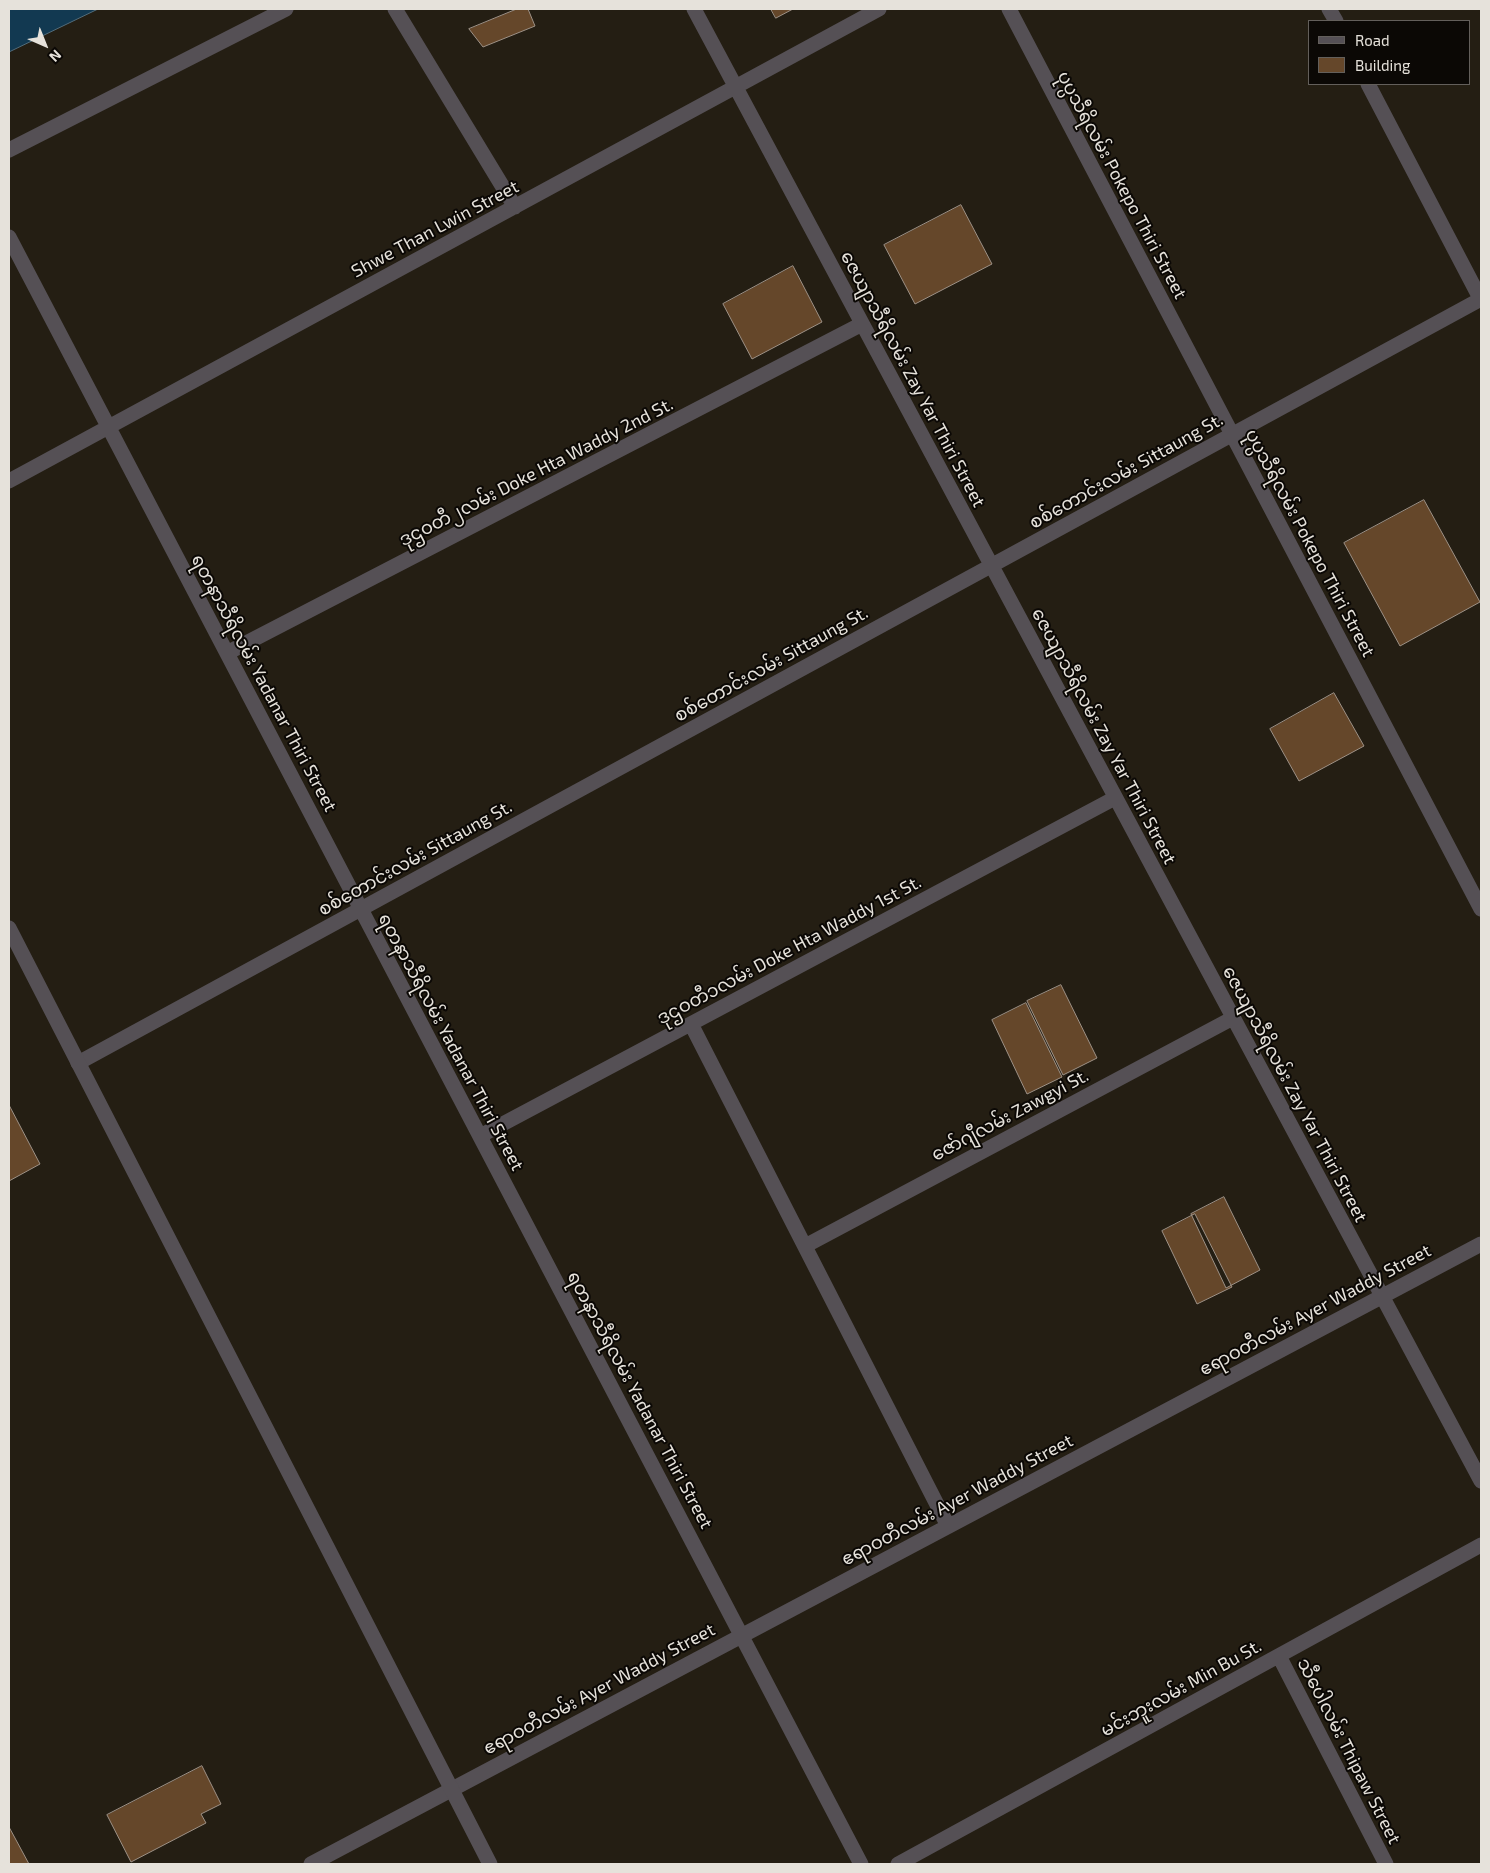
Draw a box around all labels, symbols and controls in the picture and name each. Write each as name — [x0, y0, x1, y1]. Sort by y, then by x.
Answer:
north arrow — [20, 20, 70, 70]
legend — [1308, 20, 1470, 85]
text: Road — [1355, 31, 1390, 49]
text: N — [46, 47, 65, 66]
text: Building — [1355, 56, 1410, 74]
street label: ပုပ္ပသီရိလမ်း Pokepo Thiri Street — [1053, 67, 1191, 303]
street label: Shwe Than Lwin Street — [348, 176, 522, 282]
street label: ဇေယျာသီရိလမ်း Zay Yar Thiri Street — [836, 247, 990, 511]
street label: ဒုဌဝတီ၂လမ်း Doke Hta Waddy 2nd St. — [395, 393, 677, 551]
street label: စစ်တောင်းလမ်း Sittaung St. — [1025, 409, 1227, 533]
street label: ပုပ္ပသီရိလမ်း Pokepo Thiri Street — [1241, 425, 1379, 661]
street label: ရတနာသီရိလမ်း Yadanar Thiri Street — [187, 551, 341, 815]
street label: စစ်တောင်းလမ်း Sittaung St. — [670, 602, 872, 726]
street label: ဇေယျာသီရိလမ်း Zay Yar Thiri Street — [1027, 604, 1181, 868]
street label: စစ်တောင်းလမ်း Sittaung St. — [314, 796, 516, 920]
street label: ဒုဌဝတီ၁လမ်း Doke Hta Waddy 1st St. — [653, 871, 925, 1029]
street label: ရတနာသီရိလမ်း Yadanar Thiri Street — [374, 910, 528, 1174]
street label: ဇေယျာသီရိလမ်း Zay Yar Thiri Street — [1218, 962, 1372, 1226]
street label: ဇော်ဂျီလမ်း Zawgyi St. — [928, 1064, 1092, 1166]
street label: ဧရာဝတီလမ်း Ayer Waddy Street — [1196, 1240, 1434, 1380]
street label: ရတနာသီရိလမ်း Yadanar Thiri Street — [563, 1268, 717, 1532]
street label: ဧရာဝတီလမ်း Ayer Waddy Street — [838, 1430, 1076, 1570]
street label: ဧရာဝတီလမ်း Ayer Waddy Street — [480, 1619, 718, 1759]
street label: မင်းဘူးလမ်း Min Bu St. — [1097, 1635, 1265, 1741]
street label: သီပေါလမ်း Thipaw Street — [1293, 1654, 1405, 1848]

